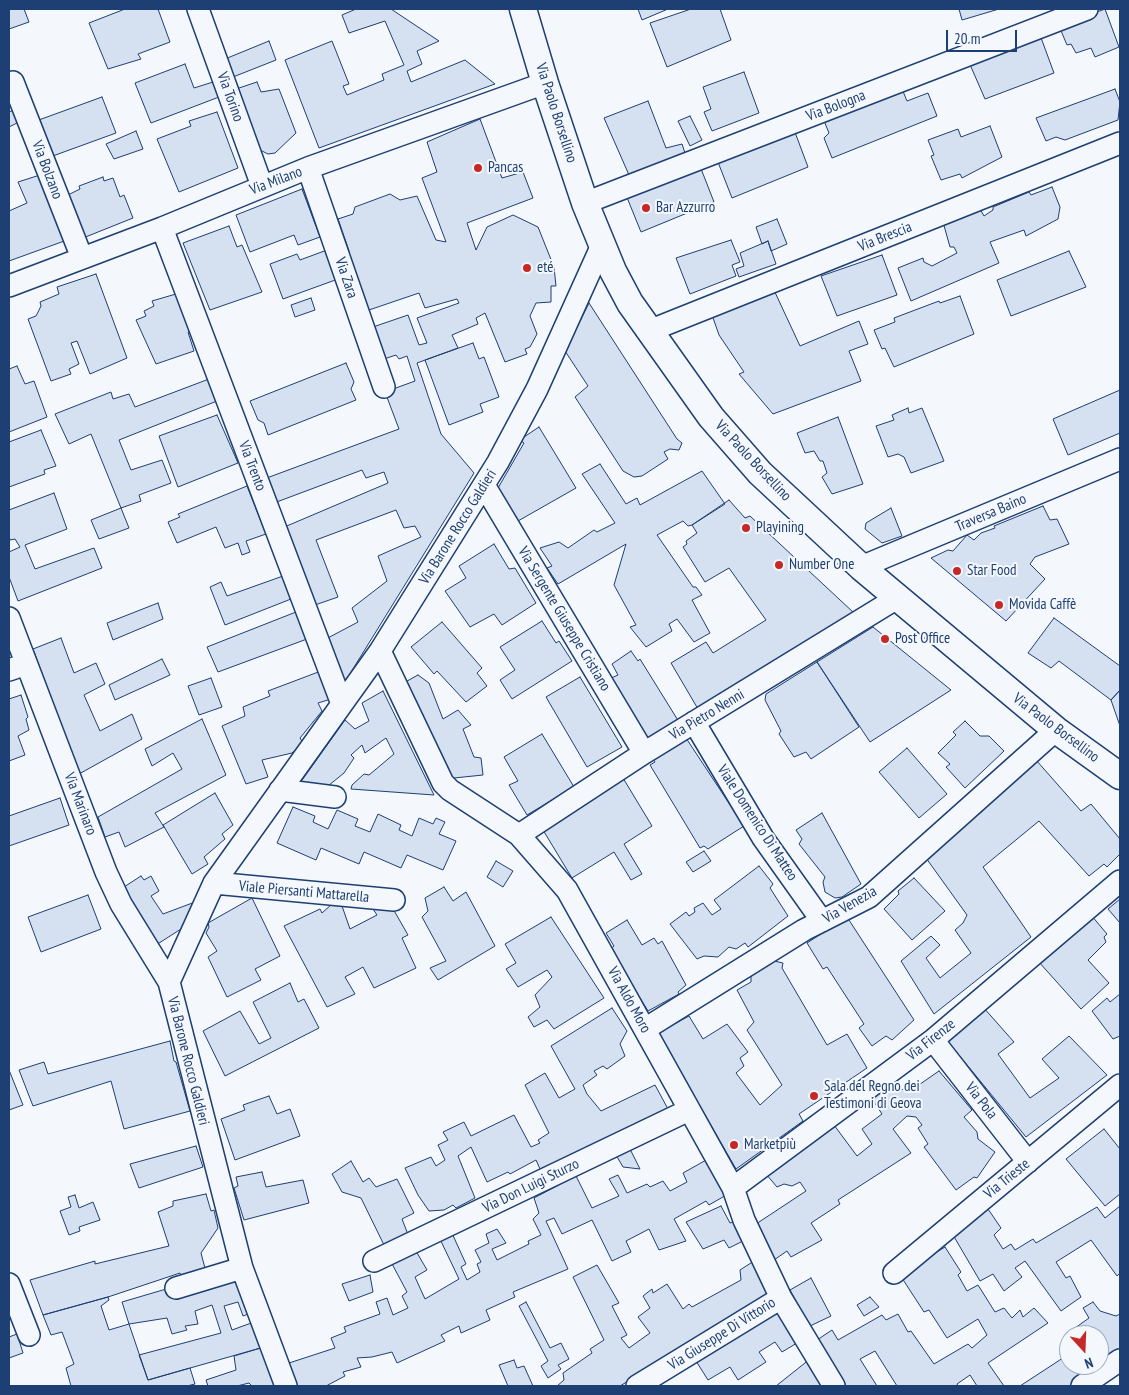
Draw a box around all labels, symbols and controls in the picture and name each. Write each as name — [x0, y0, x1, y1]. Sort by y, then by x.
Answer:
scale bar — [949, 20, 1020, 52]
text: 20 m — [954, 29, 980, 48]
street label: Via Paolo Borsellino — [531, 61, 581, 165]
street label: Via Torino — [213, 70, 247, 124]
street label: Via Bologna — [804, 86, 868, 126]
street label: Via Bolzano — [28, 138, 66, 202]
place label: Pancas — [488, 159, 523, 177]
marker: Pancas — [472, 162, 484, 174]
street label: Via Milano — [247, 163, 305, 199]
place label: Bar Azzurro — [656, 199, 715, 217]
marker: Bar Azzurro — [640, 202, 652, 214]
street label: Via Brescia — [855, 218, 915, 256]
street label: Via Zara — [331, 255, 361, 301]
place label: eté — [537, 259, 553, 277]
marker: eté — [521, 262, 533, 274]
street label: Via Paolo Borsellino — [711, 417, 795, 505]
street label: Via Trento — [234, 438, 270, 494]
street label: Via Barone Rocco Galdieri — [415, 466, 501, 588]
street label: Traversa Baino — [953, 490, 1029, 536]
place label: Playining — [756, 519, 804, 537]
marker: Playining — [740, 522, 752, 534]
street label: Via Sergente Giuseppe Cristiano — [514, 544, 614, 694]
place label: Number One — [789, 556, 854, 574]
marker: Number One — [773, 559, 785, 571]
place label: Star Food — [967, 562, 1016, 580]
marker: Star Food — [951, 565, 963, 577]
place label: Movida Caffè — [1009, 596, 1076, 614]
marker: Movida Caffè — [993, 599, 1005, 611]
place label: Post Office — [895, 630, 950, 648]
marker: Post Office — [879, 633, 891, 645]
street label: Via Pietro Nenni — [666, 686, 748, 744]
street label: Via Paolo Borsellino — [1009, 690, 1103, 766]
street label: Viale Domenico Di Matteo — [713, 762, 801, 884]
street label: Via Marinaro — [60, 770, 100, 838]
street label: Viale Piersanti Mattarella — [238, 877, 370, 907]
street label: Via Venezia — [820, 882, 880, 928]
street label: Via Aldo Moro — [603, 964, 655, 1036]
street label: Via Barone Rocco Galdieri — [163, 995, 213, 1127]
street label: Via Firenze — [903, 1015, 959, 1065]
place label: Sala del Regno dei Testimoni di Geova — [824, 1078, 922, 1113]
street label: Via Pola — [961, 1079, 1001, 1123]
marker: Sala del Regno dei Testimoni di Geova — [808, 1090, 820, 1102]
place label: Marketpiù — [744, 1136, 796, 1154]
marker: Marketpiù — [728, 1139, 740, 1151]
street label: Via Don Luigi Sturzo — [480, 1155, 582, 1217]
street label: Via Trieste — [980, 1155, 1034, 1203]
street label: Via Giuseppe Di Vittorio — [665, 1294, 779, 1374]
north arrow — [1059, 1325, 1109, 1375]
text: N — [1082, 1353, 1095, 1373]

